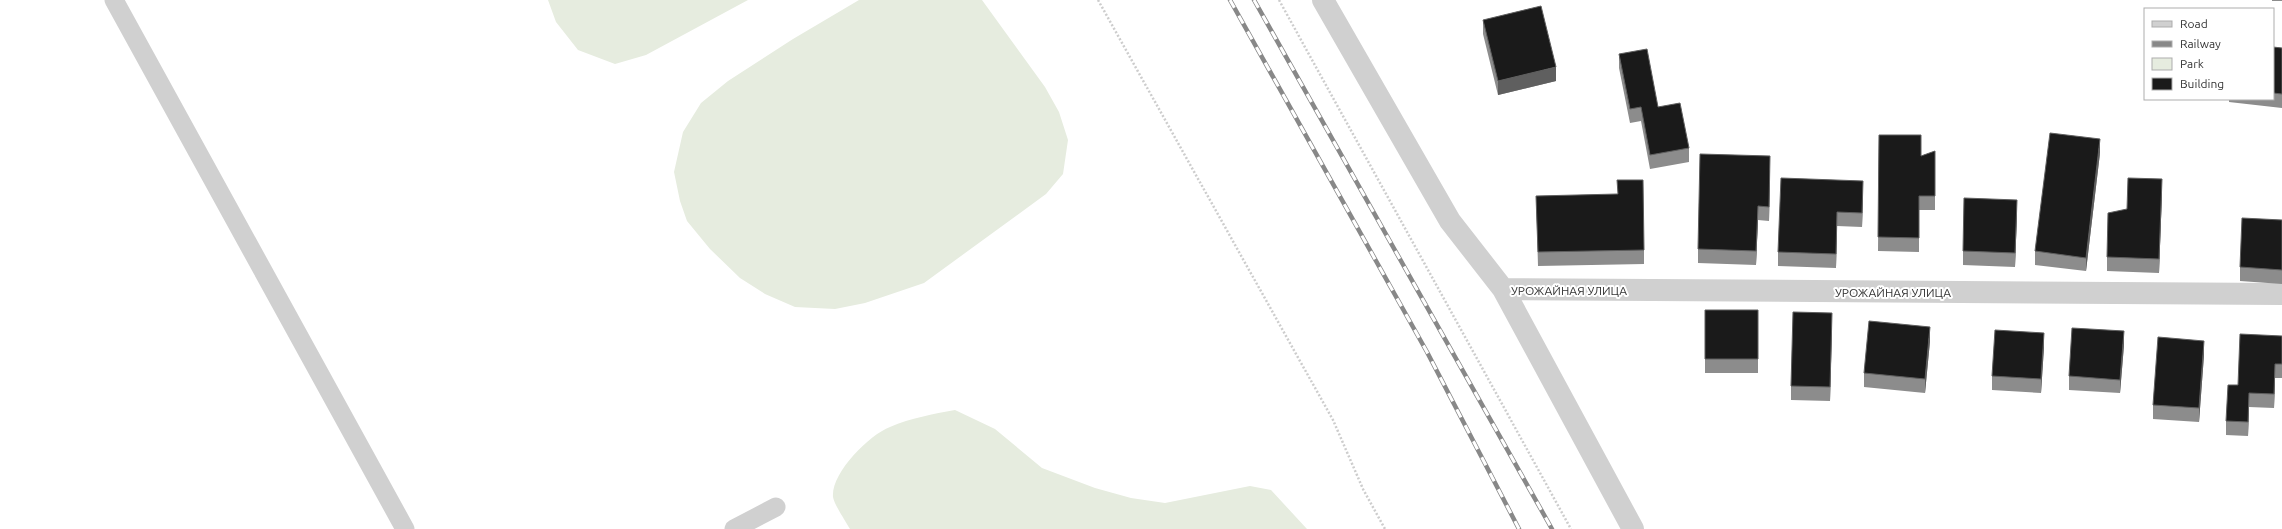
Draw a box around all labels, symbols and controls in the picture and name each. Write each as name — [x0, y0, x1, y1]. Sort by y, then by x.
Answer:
legend — [2144, 8, 2274, 100]
text: Road — [2180, 17, 2208, 30]
text: Railway — [2180, 37, 2221, 50]
text: Park — [2180, 57, 2204, 70]
text: Building — [2180, 77, 2224, 90]
street label: УРОЖАЙНАЯ УЛИЦА — [1511, 284, 1627, 297]
street label: УРОЖАЙНАЯ УЛИЦА — [1835, 286, 1951, 299]

